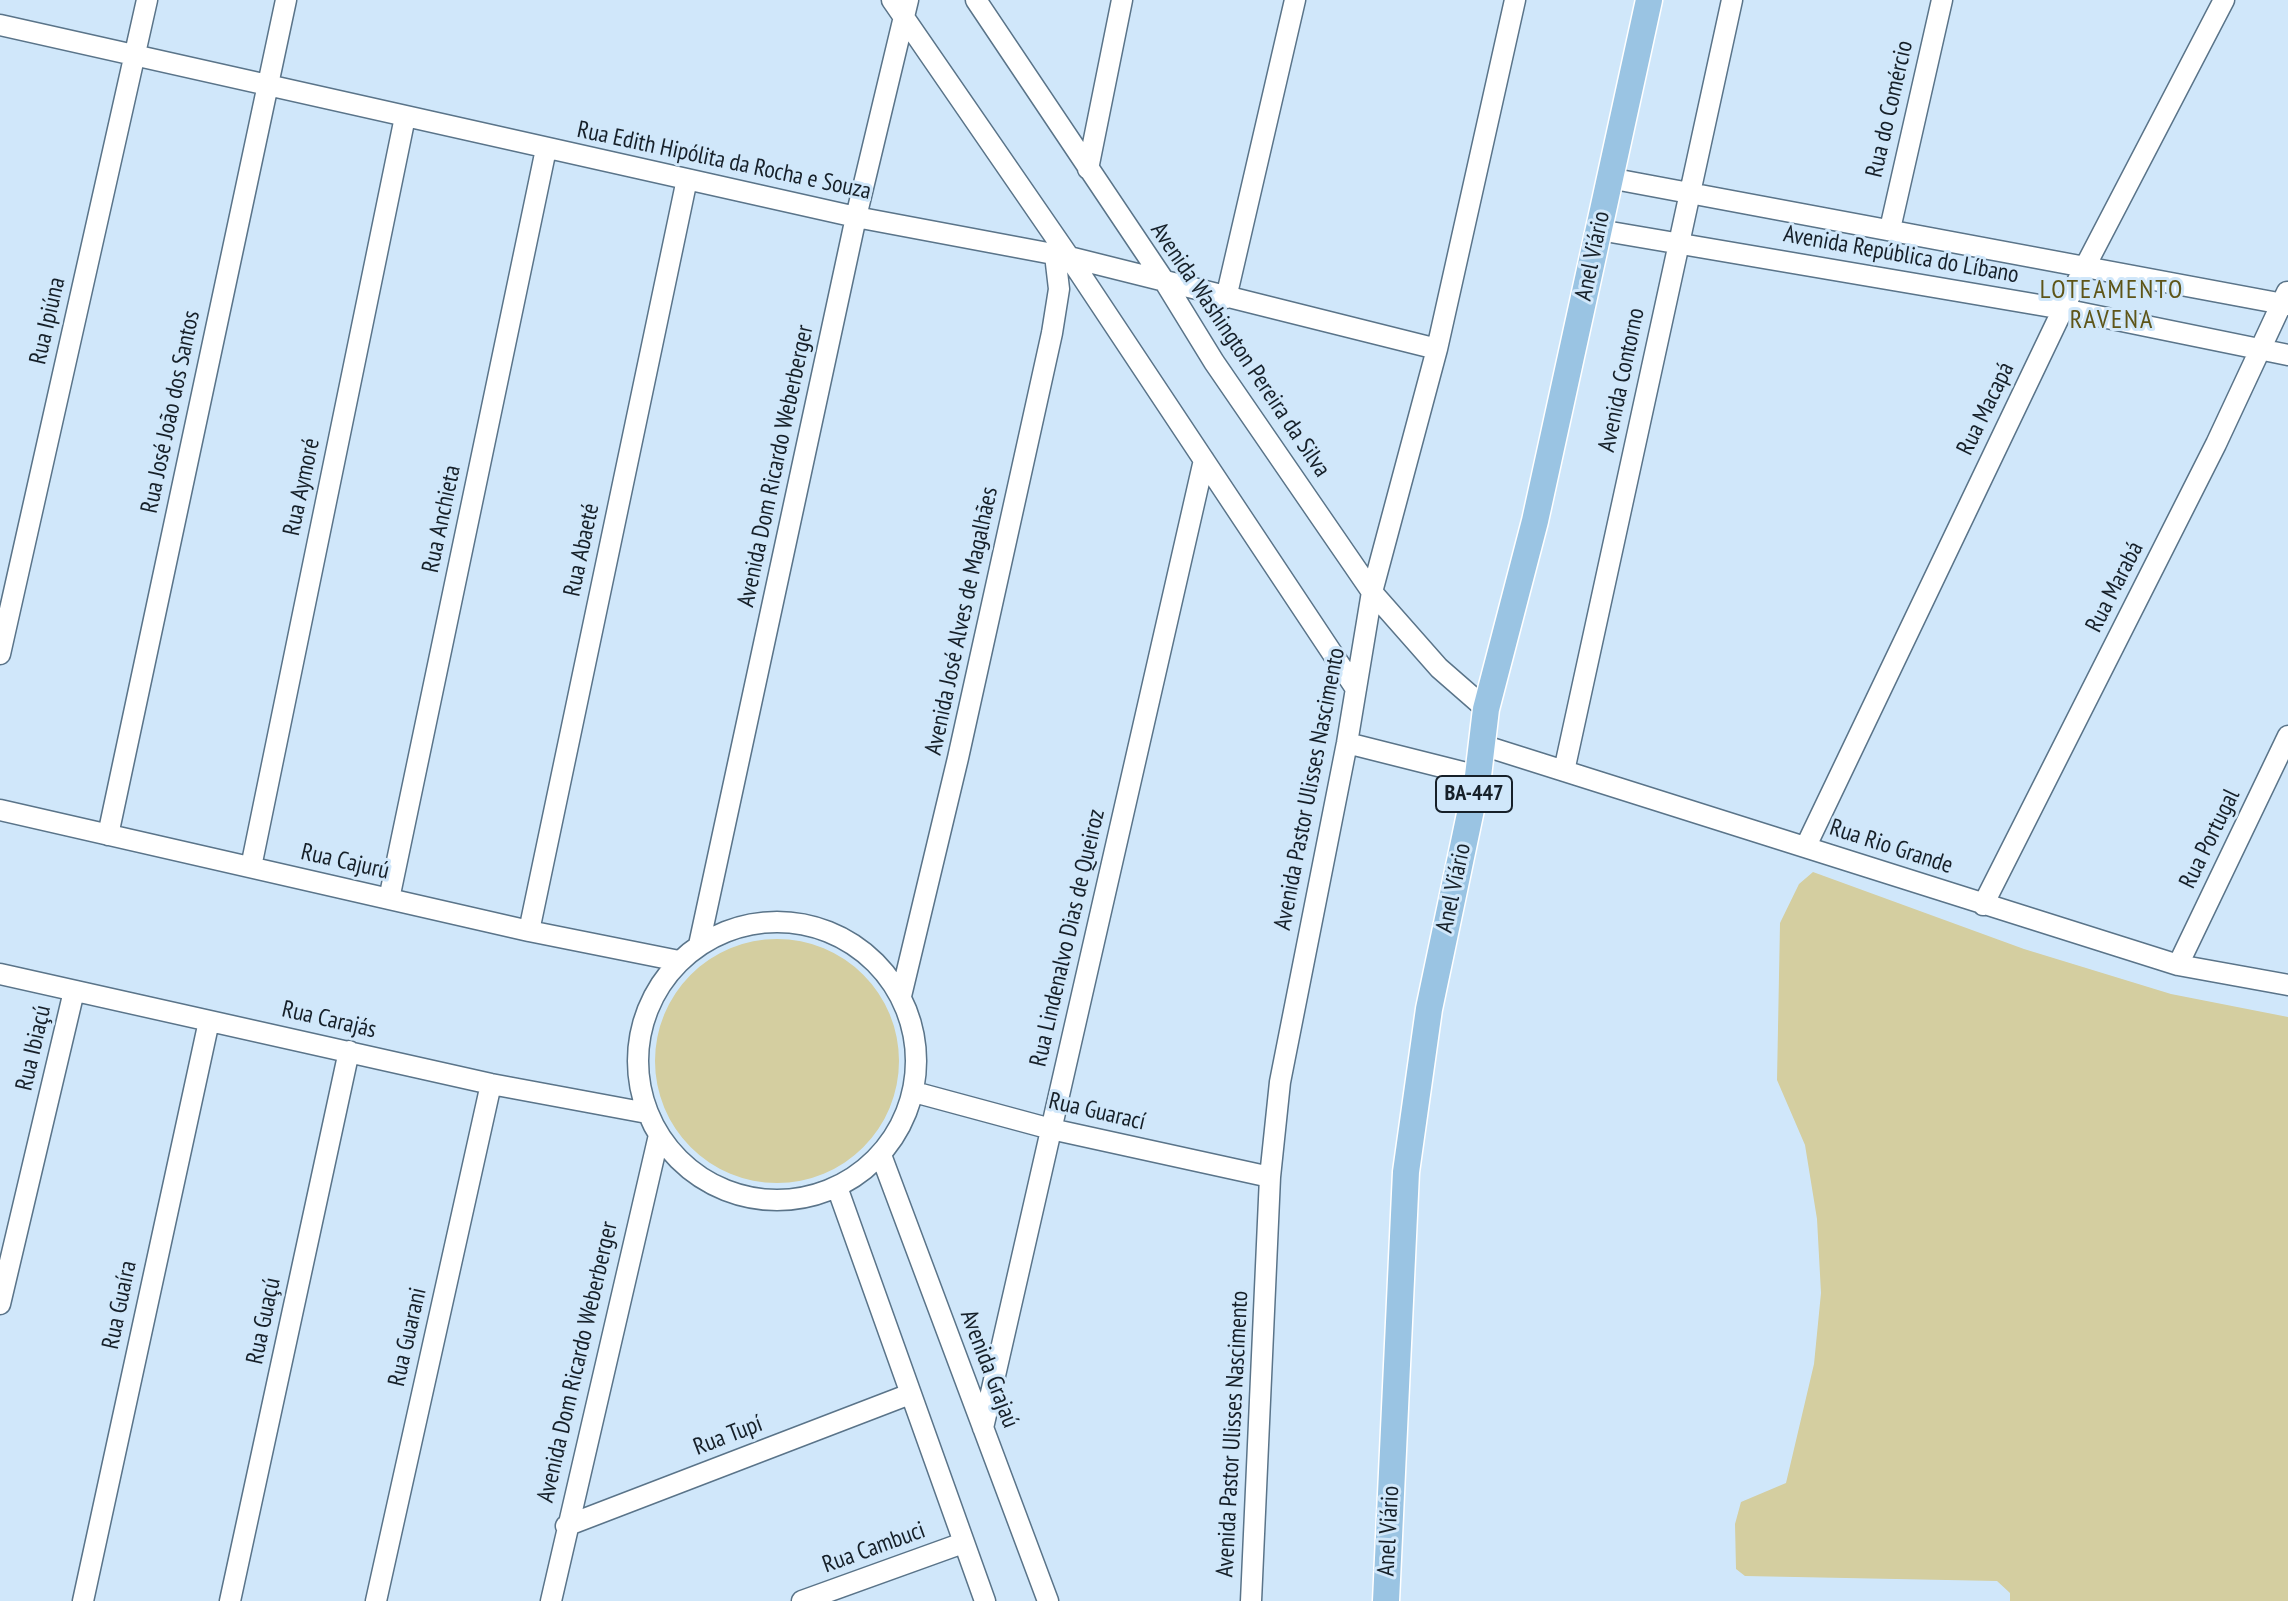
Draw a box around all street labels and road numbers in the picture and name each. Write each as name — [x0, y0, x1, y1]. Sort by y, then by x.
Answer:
street label: Rua do Comércio — [1860, 38, 1920, 180]
street label: Rua Edith Hipólita da Rocha e Souza — [574, 116, 874, 206]
street label: Anel Viário — [1570, 209, 1616, 303]
street label: Avenida Washington Pereira da Silva — [1144, 217, 1336, 483]
street label: Avenida República do Líbano — [1781, 220, 2021, 290]
street label: Rua Ipiúna — [24, 275, 72, 367]
street label: Avenida Contorno — [1593, 306, 1651, 454]
street label: Rua José João dos Santos — [135, 308, 207, 516]
street label: Avenida Dom Ricardo Weberberger — [732, 322, 820, 610]
street label: Rua Macapá — [1951, 358, 2021, 460]
street label: Rua Aymoré — [278, 436, 326, 538]
street label: Rua Anchieta — [417, 463, 467, 575]
street label: Avenida José Alves de Magalhães — [920, 484, 1004, 758]
street label: Rua Abaeté — [558, 501, 606, 599]
street label: Rua Marabá — [2080, 537, 2150, 637]
street label: Avenida Pastor Ulisses Nascimento — [1268, 645, 1352, 933]
road number: BA-447 — [1436, 776, 1512, 812]
street label: Rua Portugal — [2174, 785, 2246, 893]
street label: Rua Lindenalvo Dias de Queiroz — [1024, 807, 1112, 1069]
street label: Rua Rio Grande — [1826, 814, 1956, 880]
street label: Rua Cajurú — [298, 838, 392, 886]
street label: Anel Viário — [1431, 841, 1477, 935]
street label: Rua Carajás — [279, 995, 379, 1045]
street label: Rua Ibiaçú — [10, 1003, 58, 1093]
street label: Rua Guarací — [1046, 1087, 1148, 1137]
street label: Avenida Dom Ricardo Weberberger — [532, 1219, 624, 1505]
street label: Rua Guaíra — [97, 1258, 143, 1352]
street label: Rua Guaçú — [241, 1275, 287, 1367]
street label: Rua Guarani — [383, 1285, 433, 1389]
street label: Avenida Pastor Ulisses Nascimento — [1211, 1290, 1255, 1578]
street label: Avenida Grajaú — [953, 1306, 1025, 1432]
street label: Rua Tupí — [690, 1410, 766, 1462]
street label: Anel Viário — [1372, 1485, 1406, 1577]
street label: Rua Cambuci — [819, 1516, 929, 1580]

